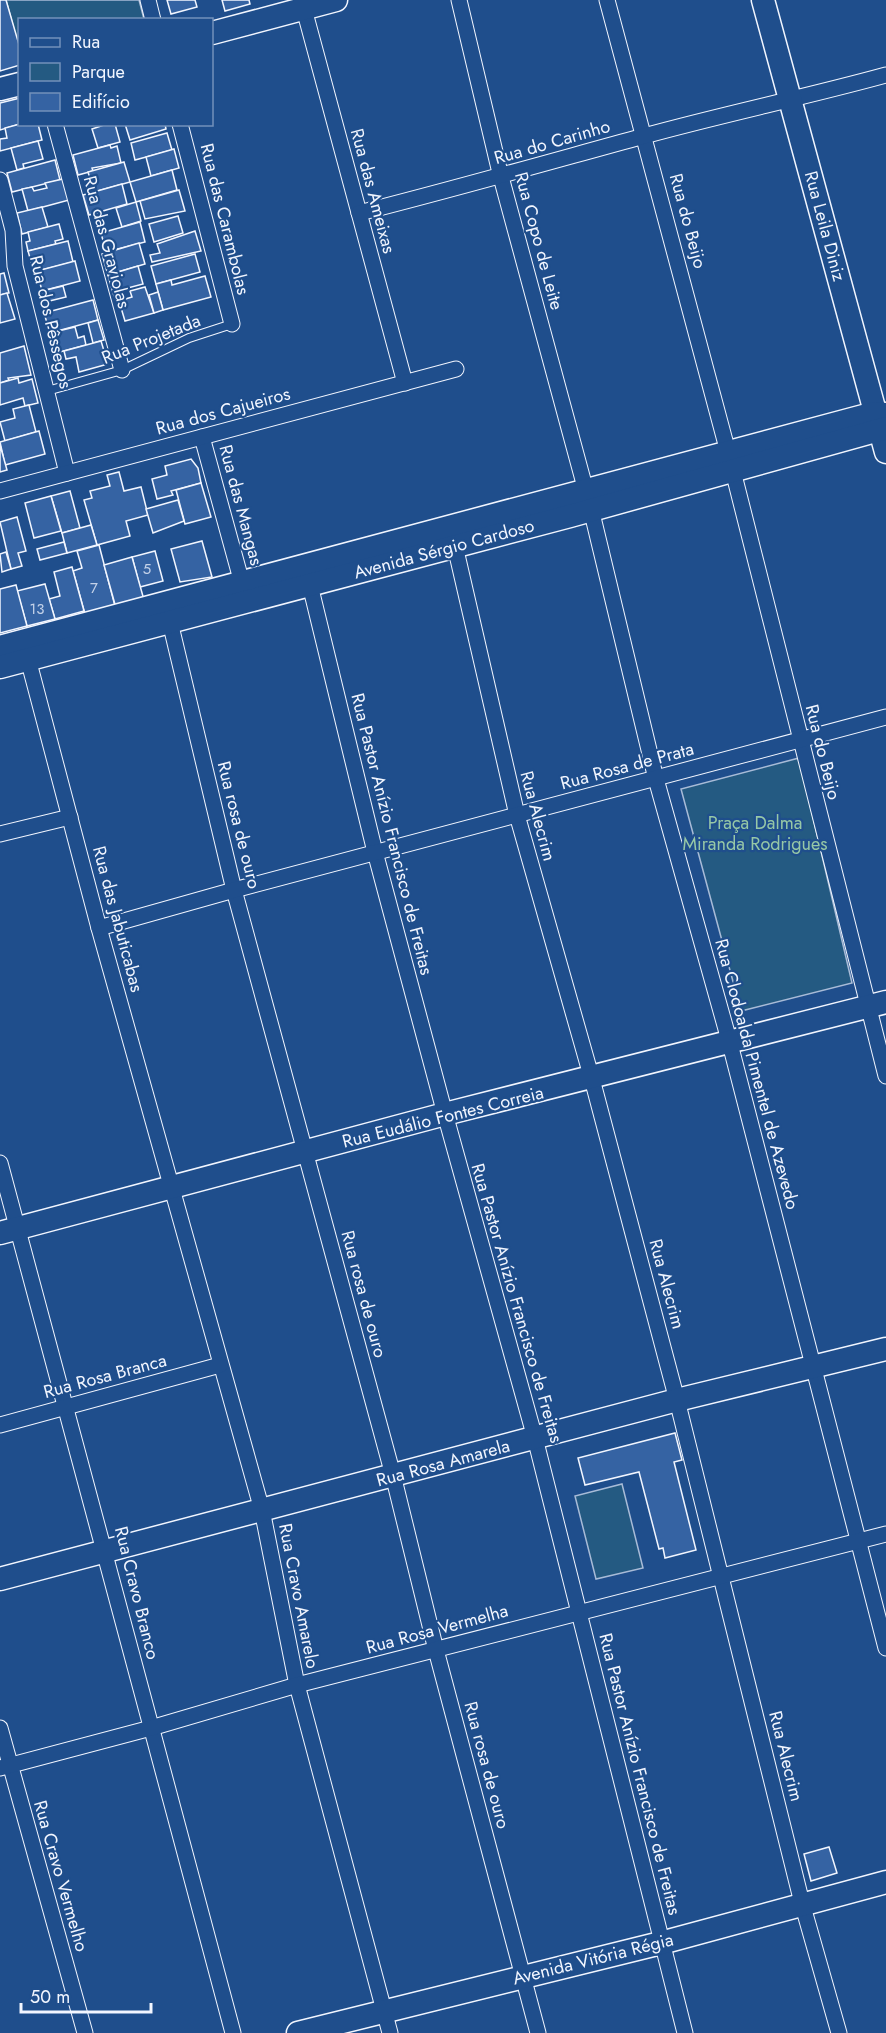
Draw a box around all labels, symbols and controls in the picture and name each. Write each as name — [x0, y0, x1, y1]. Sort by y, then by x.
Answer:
legend — [18, 18, 213, 126]
text: Rua — [72, 29, 100, 55]
text: Parque — [72, 59, 125, 85]
text: Edifício — [72, 89, 130, 115]
street label: Rua do Carinho — [491, 113, 613, 171]
street label: Rua das Ameixas — [344, 126, 402, 256]
street label: Rua das Carambolas — [194, 141, 256, 297]
street label: Rua Leila Diniz — [798, 168, 852, 285]
street label: Rua Copo de Leite — [508, 169, 570, 313]
street label: Rua do Beijo — [663, 171, 713, 272]
street label: Rua das Graviolas — [77, 173, 137, 311]
street label: Rua dos Pêssegos — [23, 253, 79, 391]
street label: Rua Projetada — [98, 307, 204, 371]
street label: Rua dos Cajueiros — [153, 381, 293, 441]
street label: Rua das Mangas — [212, 442, 270, 568]
street label: Avenida Sérgio Cardoso — [351, 512, 537, 586]
house number: 5 — [143, 558, 151, 580]
house number: 7 — [90, 577, 98, 599]
house number: 13 — [30, 598, 44, 620]
street label: Rua Pastor Anízio Francisco de Freitas — [344, 690, 440, 978]
street label: Rua do Beijo — [799, 702, 847, 803]
street label: Rua Rosa de Prata — [557, 736, 697, 796]
street label: Rua rosa de ouro — [211, 759, 267, 892]
street label: Rua Alecrim — [513, 768, 563, 864]
park label: Praça Dalma Miranda Rodrigues — [682, 810, 828, 857]
street label: Rua das Jabuticabas — [86, 843, 150, 995]
street label: Rua Clodoalda Pimentel de Azevedo — [708, 936, 806, 1212]
street label: Rua Eudálio Fontes Correia — [340, 1079, 546, 1155]
street label: Rua Pastor Anízio Francisco de Freitas — [465, 1160, 569, 1446]
street label: Rua rosa de ouro — [335, 1228, 393, 1361]
street label: Rua Alecrim — [642, 1236, 692, 1332]
street label: Rua Rosa Branca — [41, 1347, 169, 1405]
street label: Rua Rosa Amarela — [373, 1433, 513, 1493]
street label: Rua Cravo Amarelo — [272, 1521, 326, 1671]
street label: Rua Cravo Branco — [108, 1524, 166, 1662]
street label: Rua Rosa Vermelha — [363, 1598, 511, 1660]
street label: Rua Pastor Anízio Francisco de Freitas — [592, 1630, 688, 1918]
street label: Rua rosa de ouro — [458, 1699, 516, 1832]
street label: Rua Alecrim — [762, 1708, 810, 1804]
street label: Rua Cravo Vermelho — [27, 1797, 95, 1955]
street label: Avenida Vitória Régia — [510, 1926, 676, 1992]
scale bar — [21, 1976, 152, 2014]
text: 50 m — [30, 1984, 70, 2010]

